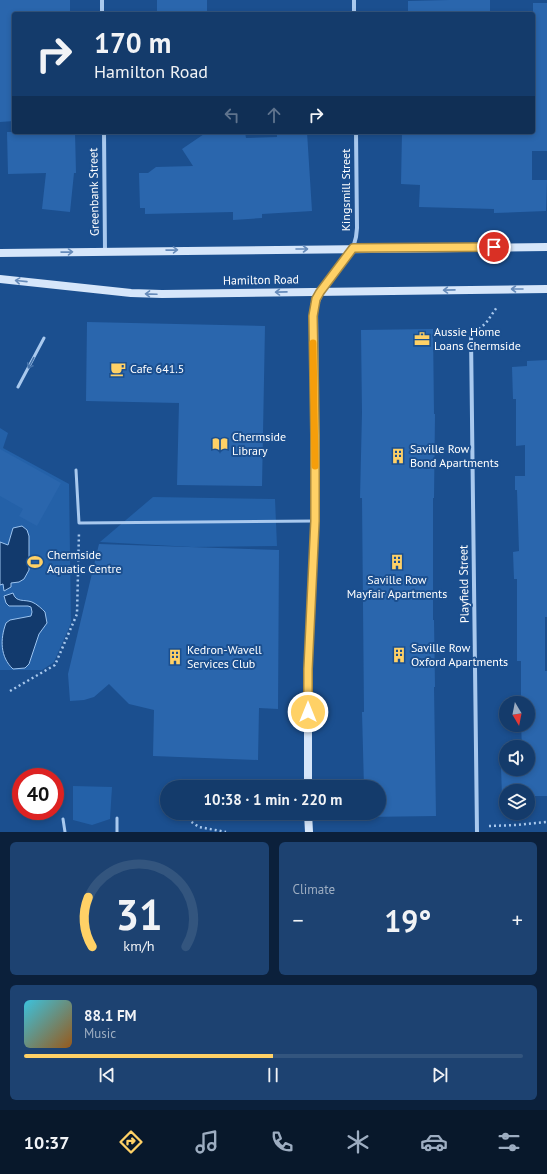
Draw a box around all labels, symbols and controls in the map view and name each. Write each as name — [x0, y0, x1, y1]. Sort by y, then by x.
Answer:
text: 170 m — [94, 24, 171, 61]
icon: right — [28, 28, 80, 80]
text: Hamilton Road — [94, 60, 208, 83]
icon: left — [221, 104, 243, 126]
icon: ahead — [263, 104, 285, 126]
icon: right — [305, 104, 327, 126]
street label: Greenbank Street — [85, 148, 102, 236]
street label: Kingsmill Street — [338, 149, 353, 231]
pin — [477, 230, 511, 264]
icon: arrive — [483, 236, 505, 258]
one-way arrow — [295, 245, 308, 253]
one-way arrow — [165, 246, 178, 254]
one-way arrow — [60, 248, 73, 255]
street label: Hamilton Road — [223, 271, 299, 288]
one-way arrow — [15, 278, 28, 285]
one-way arrow — [511, 285, 524, 293]
one-way arrow — [443, 286, 456, 294]
one-way arrow — [275, 288, 288, 296]
one-way arrow — [145, 290, 158, 297]
place label: Aussie Home Loans Chermside — [434, 324, 521, 353]
office icon: Aussie Home Loans Chermside — [413, 330, 431, 348]
one-way arrow — [27, 357, 35, 369]
cafe icon: Cafe 641.5 — [109, 360, 127, 378]
place label: Cafe 641.5 — [130, 361, 184, 376]
place label: Chermside Library — [232, 429, 286, 458]
library icon: Chermside Library — [211, 435, 229, 453]
place label: Saville Row Bond Apartments — [410, 441, 499, 470]
building icon: Saville Row Bond Apartments — [389, 447, 407, 465]
street label: Playfield Street — [455, 545, 472, 623]
place label: Chermside Aquatic Centre — [47, 547, 122, 576]
sports icon: Chermside Aquatic Centre — [26, 553, 44, 571]
building icon: Saville Row Mayfair Apartments — [388, 553, 406, 571]
place label: Saville Row Mayfair Apartments — [347, 572, 447, 601]
place label: Saville Row Oxford Apartments — [411, 640, 508, 669]
place label: Kedron-Wavell Services Club — [187, 642, 262, 671]
building icon: Saville Row Oxford Apartments — [390, 646, 408, 664]
building icon: Kedron-Wavell Services Club — [166, 648, 184, 666]
position arrow — [287, 691, 329, 733]
north arrow — [499, 696, 535, 732]
map controls — [499, 696, 535, 820]
button: sound — [499, 740, 535, 776]
speed limit sign: 40 — [12, 768, 64, 820]
button: layers — [499, 784, 535, 820]
text: 10:38 · 1 min · 220 m — [204, 790, 342, 809]
text: Climate — [293, 881, 335, 898]
text: 31 — [116, 887, 163, 940]
text: 19° — [384, 901, 431, 940]
text: − — [293, 906, 304, 934]
text: + — [512, 906, 523, 934]
text: km/h — [124, 935, 155, 954]
text: 88.1 FM — [84, 1006, 137, 1025]
text: Music — [84, 1025, 116, 1042]
icon: previous — [96, 1064, 118, 1086]
icon: pause — [262, 1064, 284, 1086]
icon: next — [429, 1064, 451, 1086]
icon: directions — [117, 1128, 145, 1156]
icon: music — [193, 1128, 221, 1156]
icon: phone — [268, 1128, 296, 1156]
icon: climate — [344, 1128, 372, 1156]
icon: car — [420, 1128, 448, 1156]
icon: filters — [495, 1128, 523, 1156]
text: 10:37 — [24, 1131, 69, 1154]

